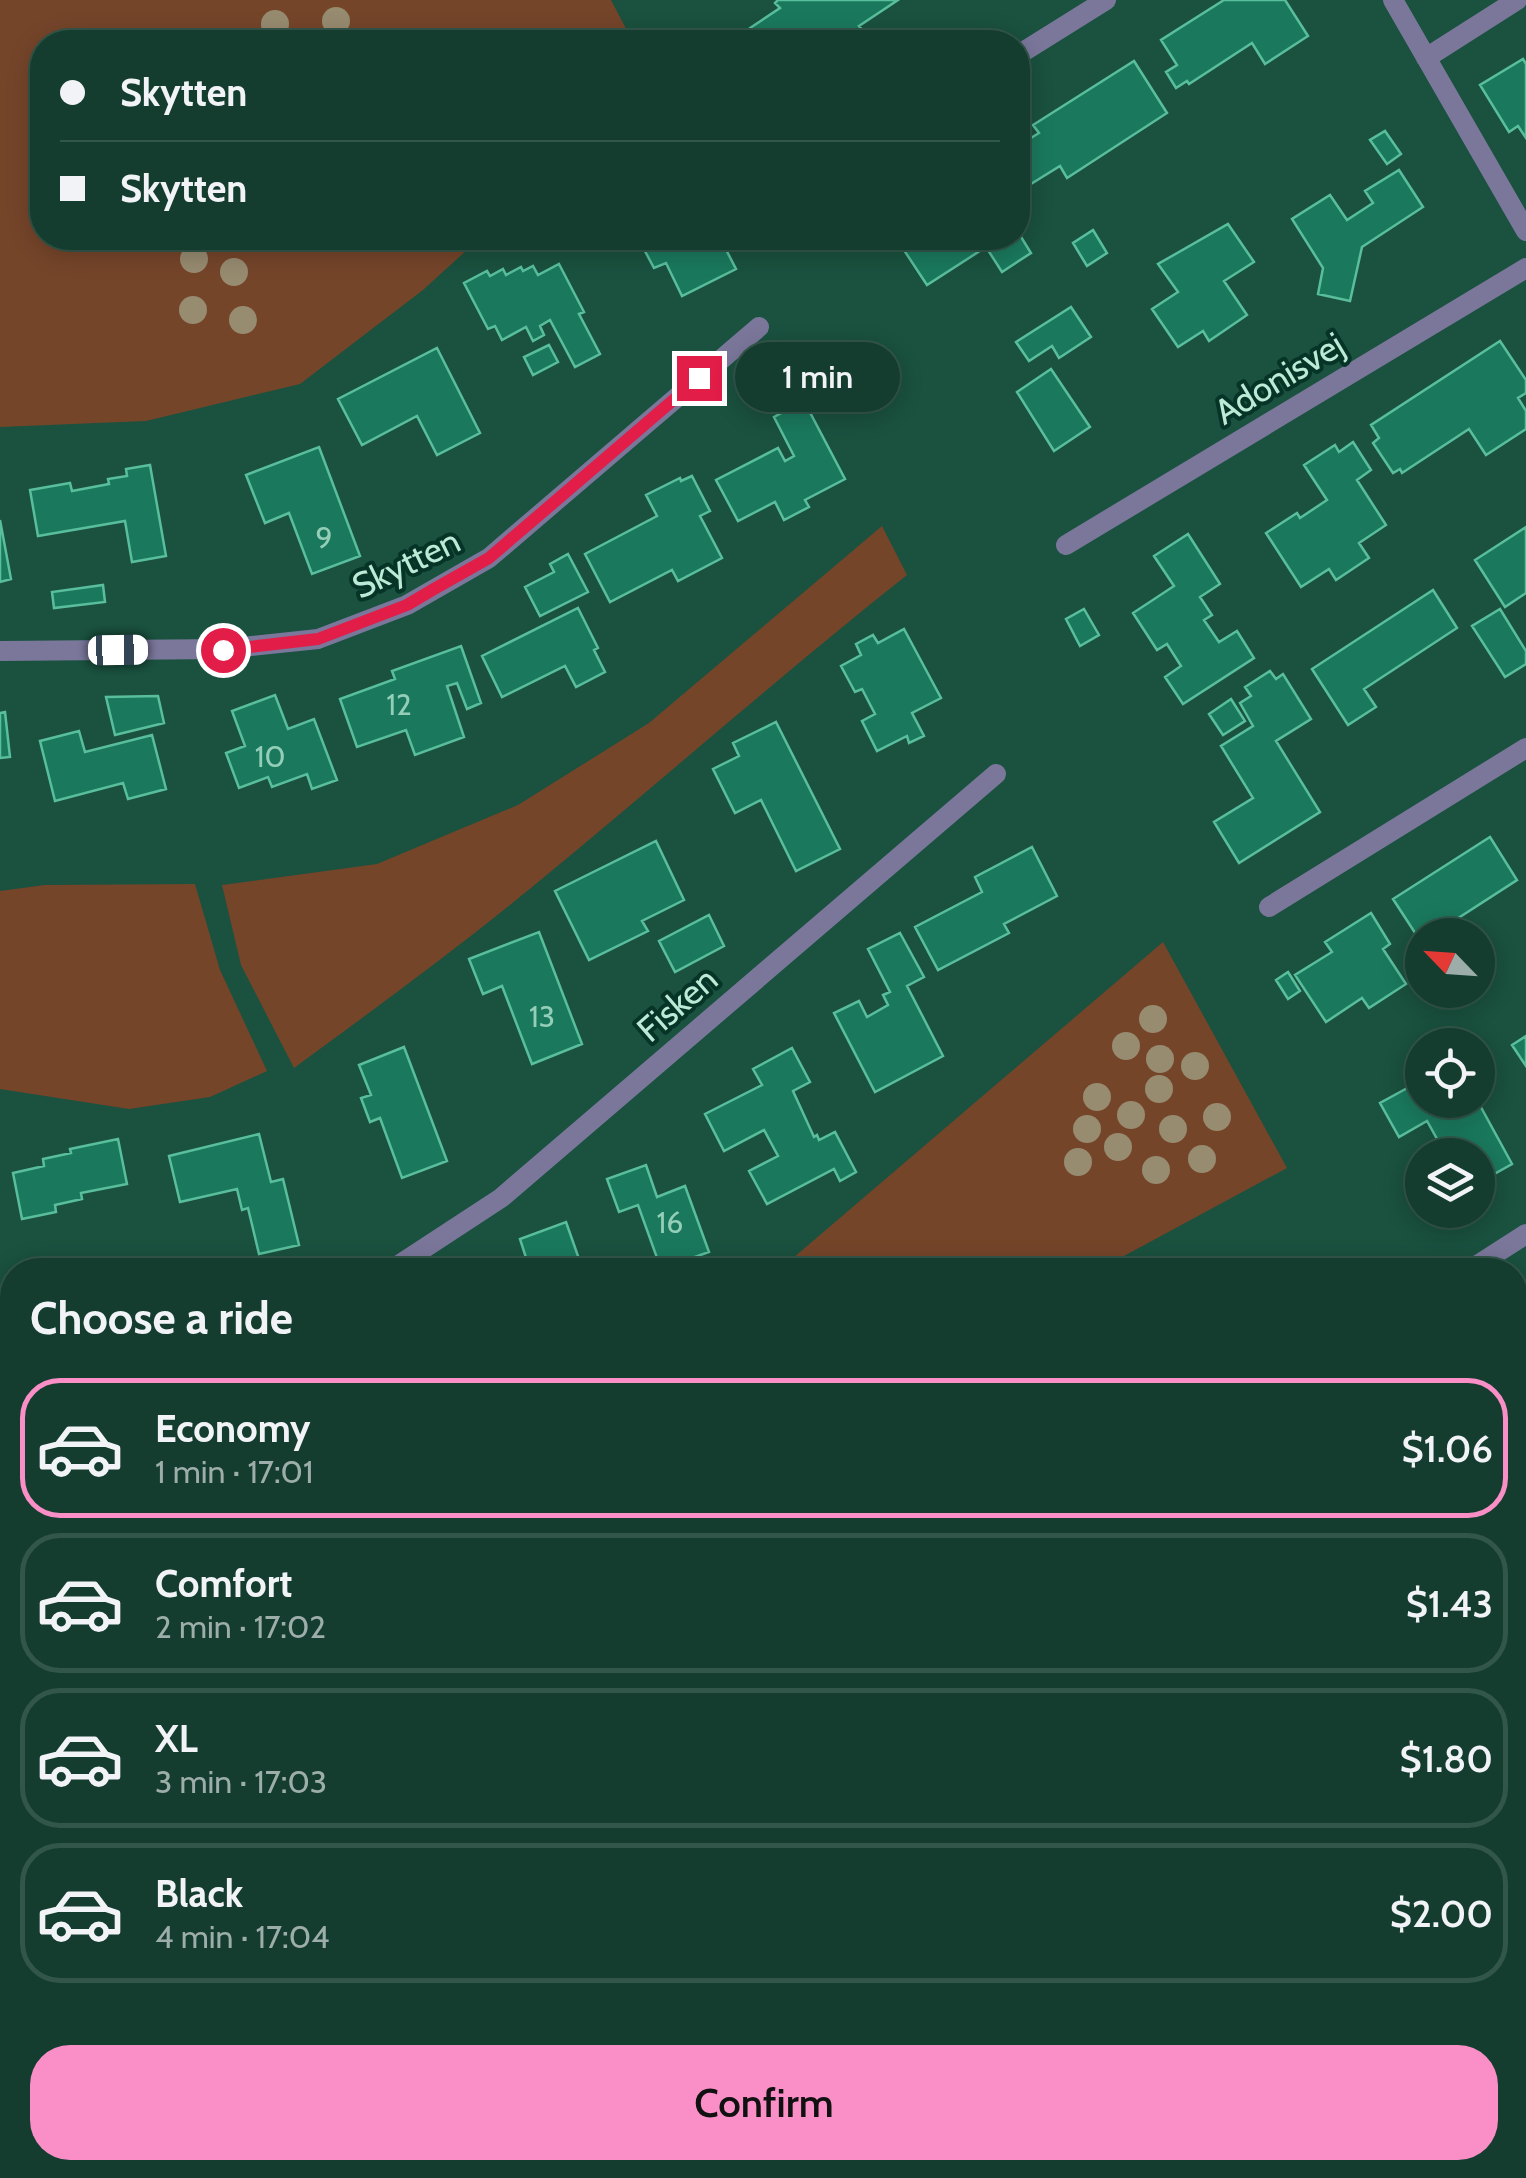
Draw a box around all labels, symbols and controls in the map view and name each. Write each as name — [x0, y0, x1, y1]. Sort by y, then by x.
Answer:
text: Skytten — [120, 69, 247, 116]
text: Skytten — [120, 165, 247, 212]
street label: Adonisvej — [1206, 323, 1352, 433]
callout: 1 min — [734, 343, 899, 413]
route end — [677, 356, 722, 401]
text: 1 min — [782, 357, 853, 396]
house number: 9 — [315, 519, 333, 556]
street label: Skytten — [345, 519, 467, 607]
route start — [201, 628, 246, 673]
car — [88, 634, 148, 666]
house number: 12 — [386, 686, 412, 723]
house number: 10 — [255, 738, 285, 775]
north arrow — [1405, 918, 1495, 1008]
map controls — [1405, 918, 1495, 1228]
street label: Fisken — [628, 957, 726, 1051]
house number: 13 — [529, 998, 555, 1035]
button: locate — [1405, 1028, 1495, 1118]
button: layers — [1405, 1138, 1495, 1228]
house number: 16 — [657, 1204, 683, 1241]
text: Choose a ride — [30, 1291, 293, 1345]
icon: car — [35, 1403, 125, 1493]
text: Economy — [155, 1405, 310, 1452]
text: $1.06 — [1402, 1425, 1493, 1472]
text: 1 min · 17:01 — [155, 1452, 313, 1491]
icon: car — [35, 1558, 125, 1648]
text: Comfort — [155, 1560, 292, 1607]
text: $1.43 — [1406, 1580, 1493, 1627]
text: 2 min · 17:02 — [155, 1607, 326, 1646]
icon: car — [35, 1713, 125, 1803]
text: XL — [155, 1715, 198, 1762]
text: $1.80 — [1400, 1735, 1493, 1782]
text: 3 min · 17:03 — [155, 1762, 327, 1801]
icon: car — [35, 1868, 125, 1958]
text: Black — [155, 1870, 243, 1917]
text: $2.00 — [1390, 1890, 1493, 1937]
text: 4 min · 17:04 — [155, 1917, 329, 1956]
button: Confirm — [30, 2045, 1498, 2160]

